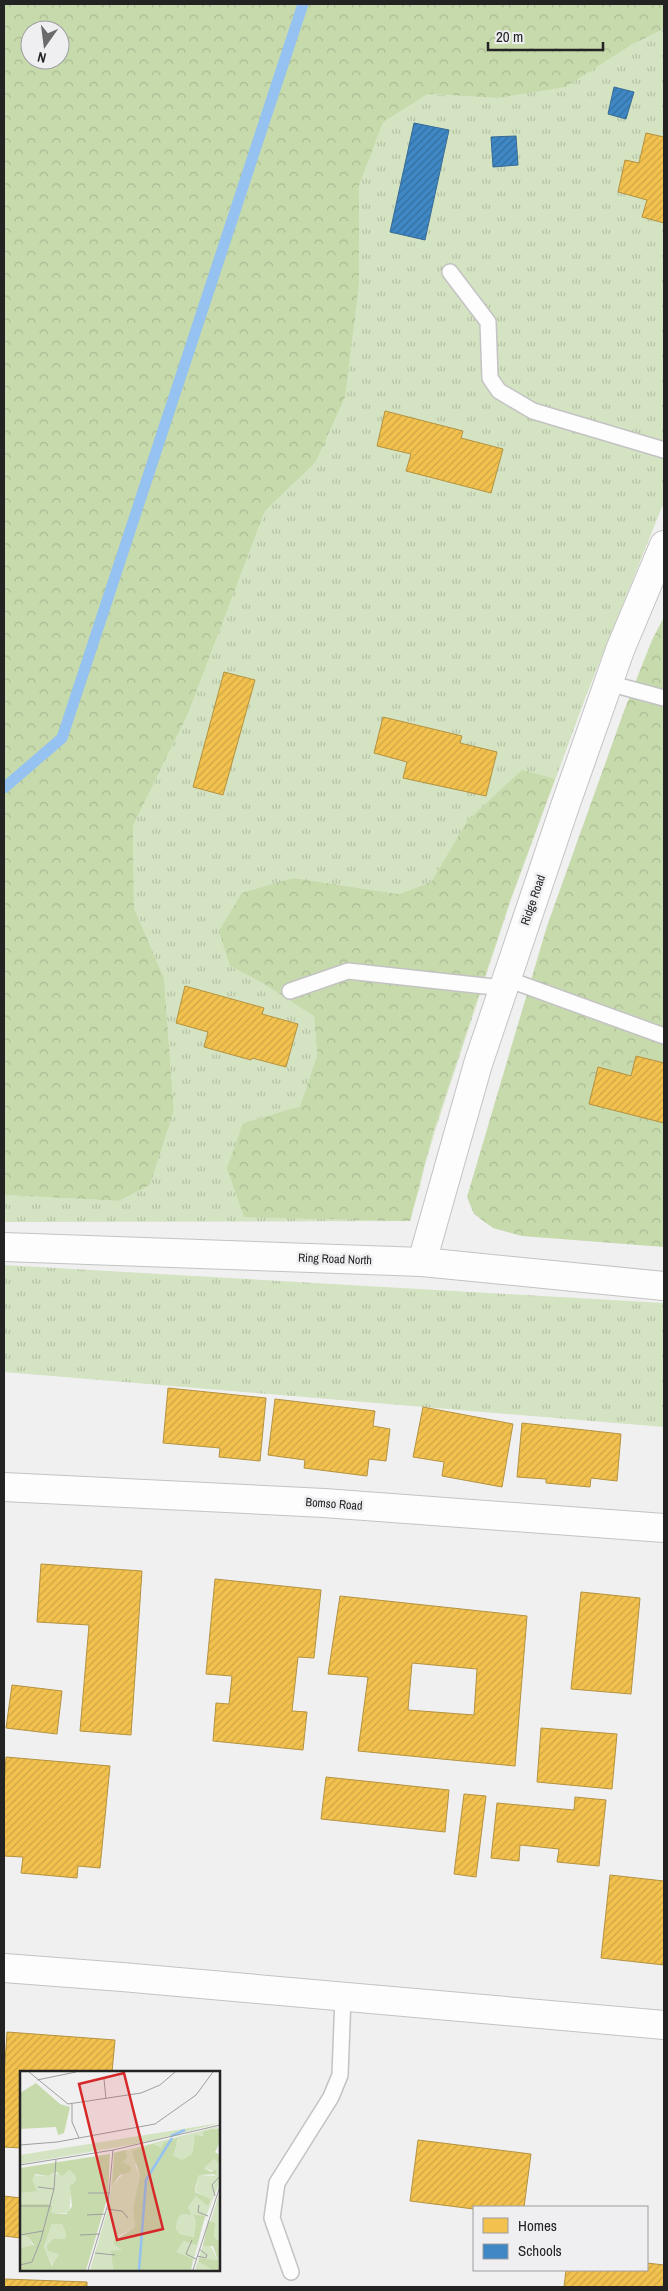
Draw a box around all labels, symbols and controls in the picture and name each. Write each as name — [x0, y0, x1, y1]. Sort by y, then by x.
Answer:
north arrow — [20, 20, 70, 70]
scale bar — [488, 20, 603, 52]
text: 20 m — [496, 26, 523, 47]
text: N — [36, 48, 48, 67]
street label: Ridge Road — [517, 873, 549, 927]
street label: Ring Road North — [298, 1250, 372, 1268]
street label: Bomso Road — [305, 1494, 363, 1514]
inset map — [20, 2071, 220, 2271]
legend — [473, 2206, 648, 2271]
text: Homes — [518, 2215, 557, 2236]
text: Schools — [518, 2240, 562, 2261]

